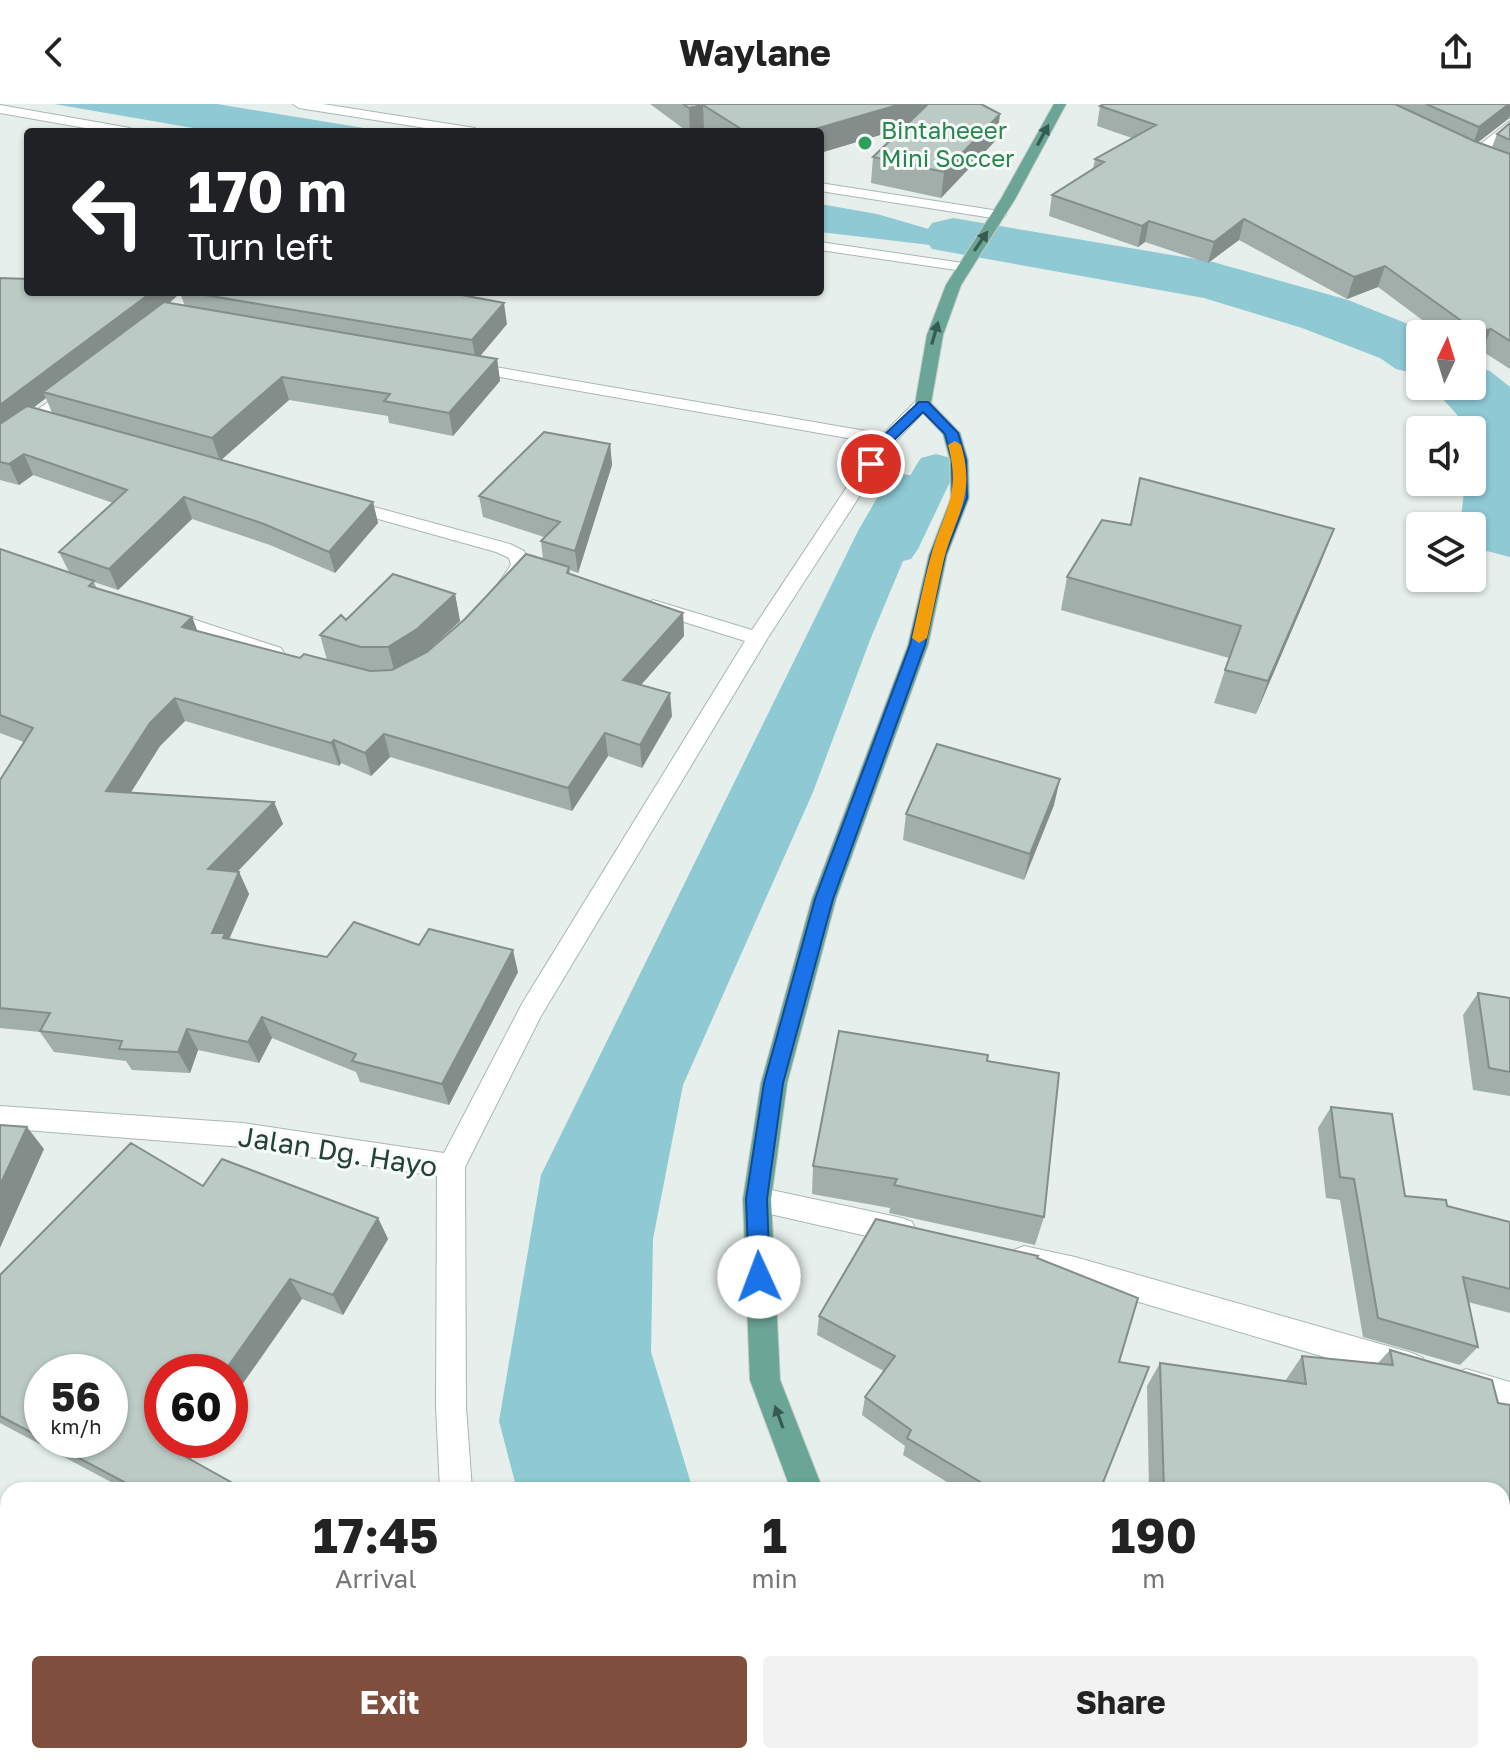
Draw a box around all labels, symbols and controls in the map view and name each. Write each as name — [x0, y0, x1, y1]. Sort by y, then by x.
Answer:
icon: back — [32, 30, 76, 74]
icon: share — [1434, 30, 1478, 74]
text: Waylane — [679, 31, 831, 74]
place label: Bintaheeer Mini Soccer — [881, 115, 1014, 172]
one-way arrow — [1036, 124, 1050, 146]
marker: Bintaheeer Mini Soccer — [856, 134, 874, 152]
text: 170 m — [188, 157, 347, 224]
icon: left — [56, 160, 160, 264]
text: Turn left — [188, 225, 334, 268]
one-way arrow — [973, 230, 988, 251]
north arrow — [1406, 320, 1486, 400]
map controls — [1406, 320, 1486, 592]
one-way arrow — [929, 321, 942, 345]
button: sound — [1406, 416, 1486, 496]
pin — [837, 430, 905, 498]
icon: arrive — [849, 442, 893, 486]
button: layers — [1406, 512, 1486, 592]
street label: Jalan Dg. Hayo — [236, 1119, 440, 1183]
position arrow — [717, 1235, 801, 1319]
speed limit sign: 60 — [144, 1354, 248, 1458]
text: 56 — [51, 1372, 101, 1420]
one-way arrow — [772, 1405, 784, 1429]
text: km/h — [51, 1414, 101, 1438]
text: 17:45 — [313, 1506, 439, 1564]
text: 1 — [762, 1506, 787, 1564]
text: 190 — [1111, 1506, 1197, 1564]
text: Arrival — [335, 1563, 417, 1594]
text: min — [752, 1563, 798, 1594]
text: m — [1142, 1563, 1165, 1594]
button: Exit — [32, 1656, 747, 1748]
button: Share — [763, 1656, 1478, 1748]

